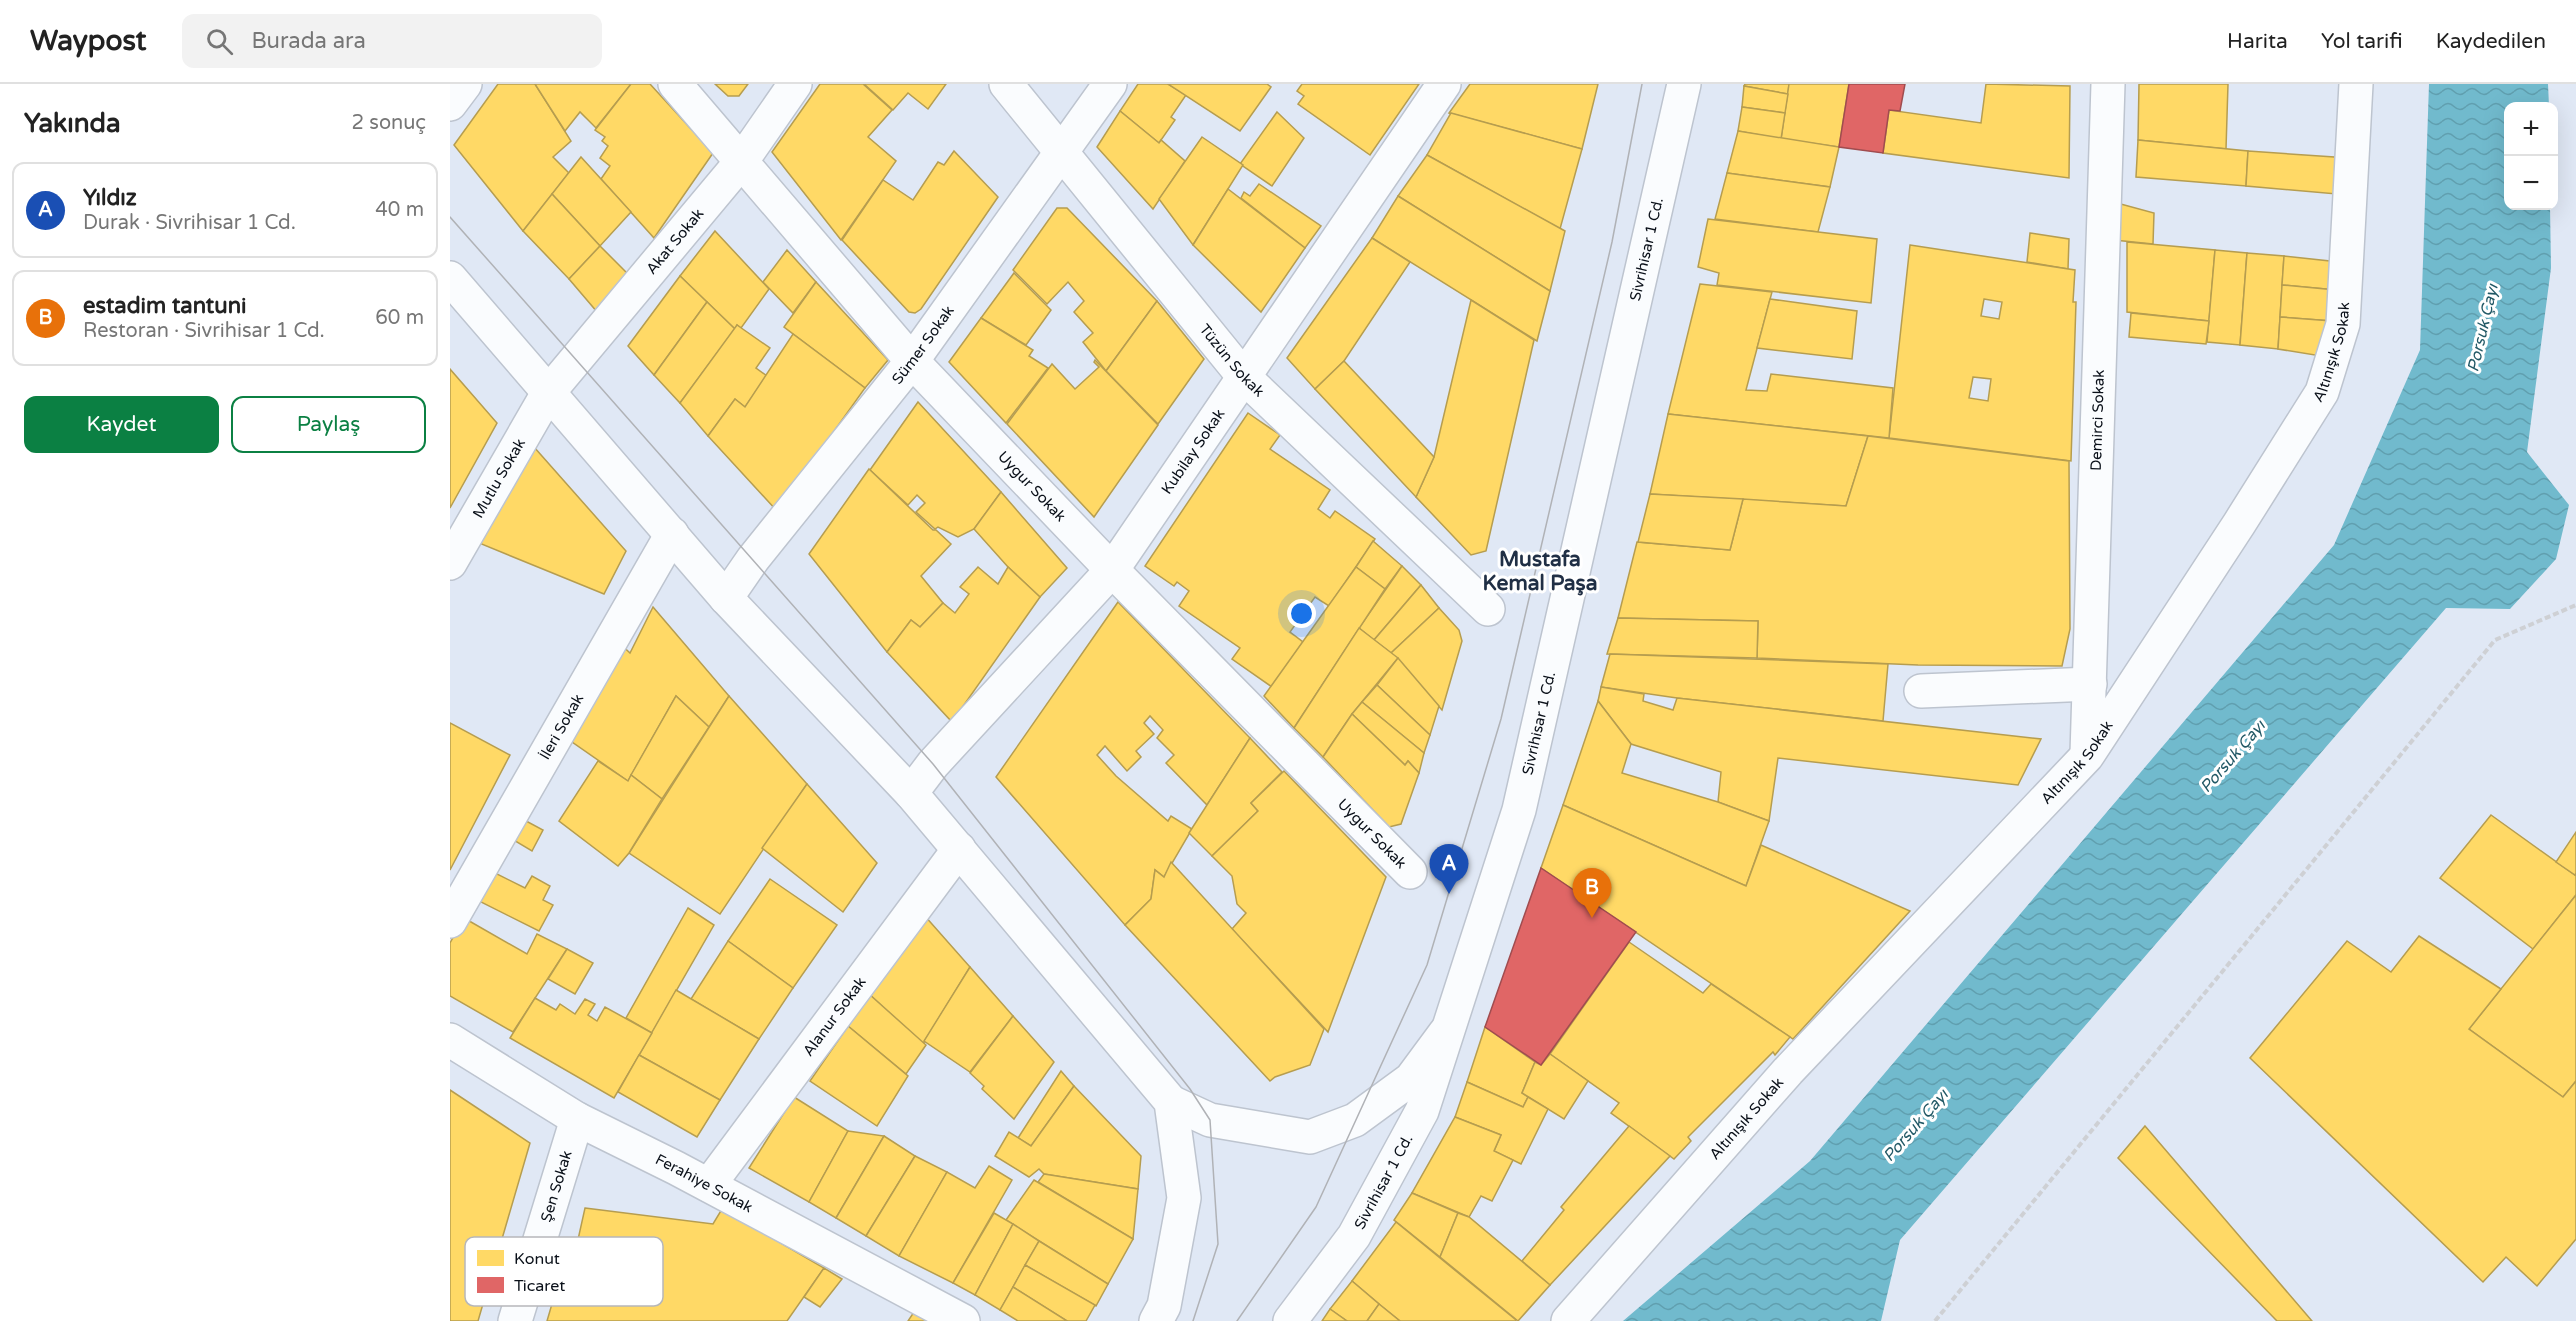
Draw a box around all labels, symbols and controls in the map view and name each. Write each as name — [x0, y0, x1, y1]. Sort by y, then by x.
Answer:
search box — [182, 14, 602, 68]
text: Waypost — [30, 24, 146, 58]
icon: search — [203, 25, 236, 58]
text: Burada ara — [251, 28, 366, 54]
text: Harita — [2227, 29, 2288, 54]
text: Yol tarifi — [2321, 29, 2403, 54]
text: Kaydedilen — [2436, 29, 2546, 54]
map controls — [2504, 102, 2558, 210]
button: + — [2504, 102, 2558, 156]
text: Yakında — [24, 108, 121, 139]
text: 2 sonuç — [352, 111, 426, 135]
button: − — [2504, 156, 2558, 210]
text: Yıldız — [83, 185, 137, 211]
street label: Sivrihisar 1 Cd. — [1626, 196, 1667, 303]
text: A — [38, 198, 53, 222]
text: 40 m — [375, 198, 424, 222]
street label: Akat Sokak — [642, 205, 707, 278]
text: Durak · Sivrihisar 1 Cd. — [83, 211, 296, 235]
water label: Porsuk Çayı — [2463, 282, 2503, 374]
text: estadim tantuni — [83, 293, 247, 319]
street label: Sümer Sokak — [888, 302, 958, 388]
street label: Altınışık Sokak — [2309, 302, 2353, 405]
text: B — [39, 306, 52, 330]
text: 60 m — [375, 306, 424, 330]
text: Restoran · Sivrihisar 1 Cd. — [83, 319, 325, 343]
street label: Tüzün Sokak — [1196, 320, 1268, 400]
street label: Demirci Sokak — [2087, 369, 2108, 471]
button: Kaydet — [24, 396, 219, 453]
button: Paylaş — [231, 396, 426, 453]
street label: Kubilay Sokak — [1158, 405, 1229, 498]
street label: Mutlu Sokak — [469, 435, 529, 521]
street label: Uygur Sokak — [994, 447, 1070, 525]
district label: Mustafa Kemal Paşa — [1483, 547, 1597, 596]
your location — [1287, 599, 1316, 628]
street label: Sivrihisar 1 Cd. — [1518, 670, 1559, 777]
street label: İleri Sokak — [536, 691, 587, 763]
water label: Porsuk Çayı — [2196, 716, 2270, 797]
street label: Altınışık Sokak — [2037, 717, 2117, 808]
street label: Uygur Sokak — [1334, 795, 1410, 872]
pin: A — [1430, 844, 1468, 894]
pin: B — [1572, 868, 1612, 918]
street label: Alanur Sokak — [799, 973, 870, 1060]
street label: Altınışık Sokak — [1705, 1074, 1787, 1163]
water label: Porsuk Çayı — [1879, 1085, 1953, 1166]
street label: Sivrihisar 1 Cd. — [1350, 1131, 1417, 1232]
street label: Şen Sokak — [537, 1148, 576, 1224]
street label: Ferahiye Sokak — [652, 1150, 756, 1216]
legend — [465, 1237, 663, 1306]
text: Konut — [514, 1249, 560, 1269]
text: Ticaret — [514, 1276, 565, 1296]

